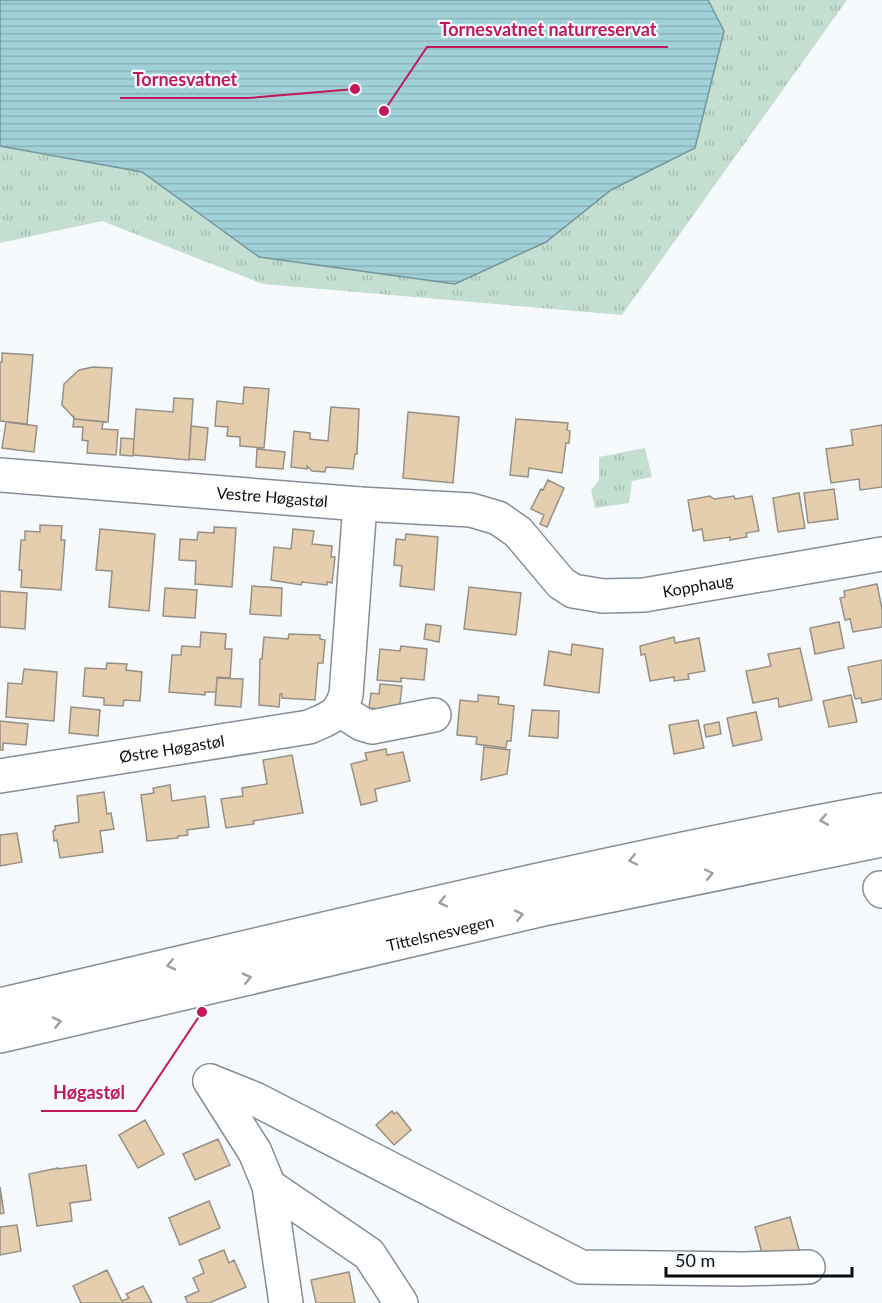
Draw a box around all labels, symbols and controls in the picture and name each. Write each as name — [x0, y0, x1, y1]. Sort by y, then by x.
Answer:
callout: Tornesvatnet naturreservat — [427, 11, 668, 47]
text: Tornesvatnet naturreservat — [440, 18, 657, 40]
callout: Tornesvatnet — [120, 62, 249, 98]
text: Tornesvatnet — [133, 68, 238, 90]
street label: Vestre Høgastøl — [216, 482, 329, 510]
street label: Kopphaug — [661, 570, 734, 601]
street label: Østre Høgastøl — [118, 731, 226, 766]
one-way arrow — [820, 813, 830, 826]
one-way arrow — [629, 852, 639, 865]
one-way arrow — [704, 868, 714, 881]
one-way arrow — [438, 894, 448, 907]
one-way arrow — [513, 909, 523, 922]
street label: Tittelsnesvegen — [385, 911, 496, 954]
one-way arrow — [167, 958, 177, 971]
one-way arrow — [242, 972, 252, 985]
one-way arrow — [52, 1017, 62, 1030]
callout: Høgastøl — [41, 1075, 136, 1111]
text: Høgastøl — [53, 1081, 125, 1103]
scale bar — [666, 1240, 852, 1278]
text: 50 m — [675, 1249, 715, 1271]

